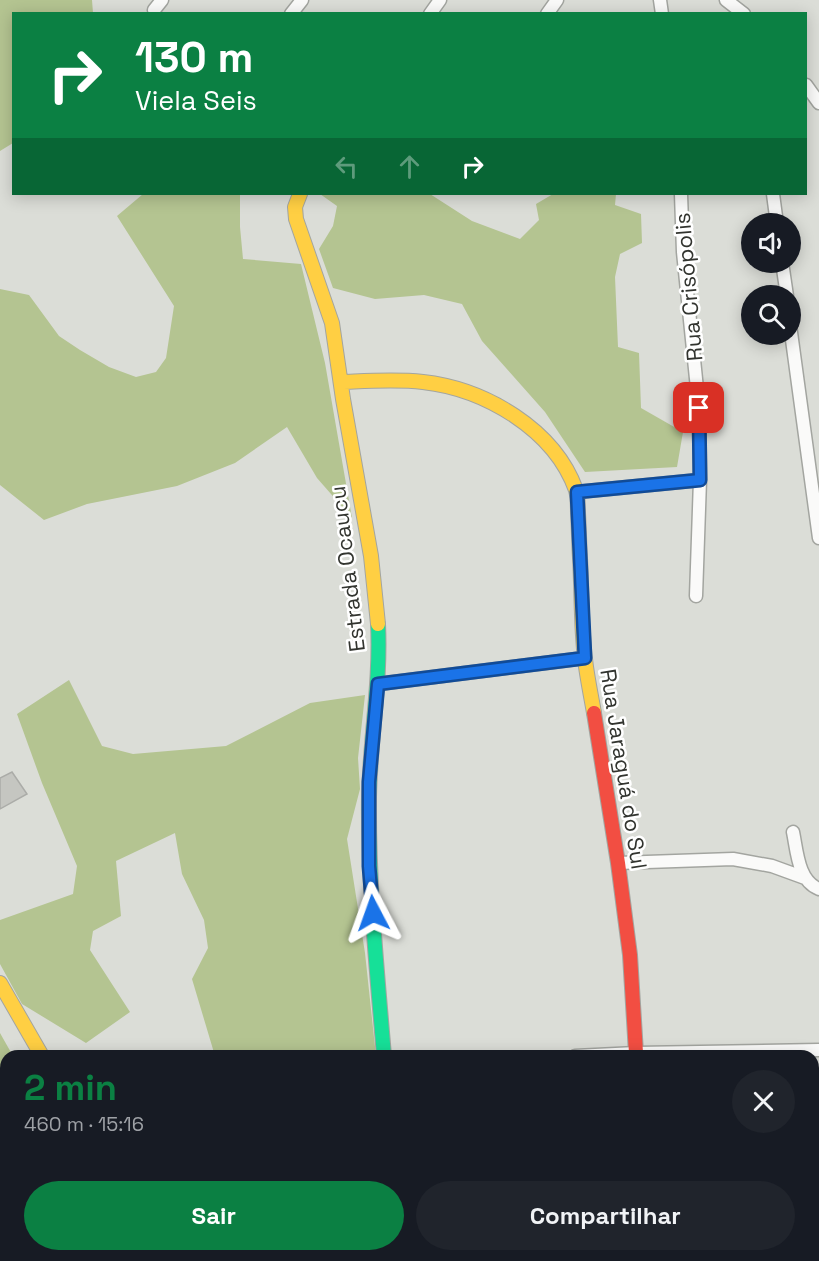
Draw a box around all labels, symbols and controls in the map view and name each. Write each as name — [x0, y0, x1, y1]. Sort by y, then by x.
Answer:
text: 130 m — [135, 31, 253, 84]
icon: right — [36, 36, 114, 114]
text: Viela Seis — [135, 83, 257, 118]
icon: left — [330, 150, 363, 183]
icon: ahead — [393, 150, 426, 183]
icon: right — [456, 150, 489, 183]
street label: Rua Crisópolis — [668, 212, 708, 362]
map controls — [741, 213, 801, 345]
button: sound — [741, 213, 801, 273]
button: search — [741, 285, 801, 345]
pin — [673, 382, 724, 433]
icon: arrive — [682, 391, 715, 424]
street label: Estrada Ocaucu — [323, 484, 371, 654]
street label: Rua Jaraguá do Sul — [594, 667, 654, 871]
position arrow — [341, 881, 405, 945]
text: 2 min — [24, 1065, 117, 1111]
button: close — [732, 1070, 795, 1133]
text: 460 m · 15:16 — [24, 1111, 144, 1137]
button: Sair — [24, 1181, 404, 1250]
button: Compartilhar — [416, 1181, 795, 1250]

